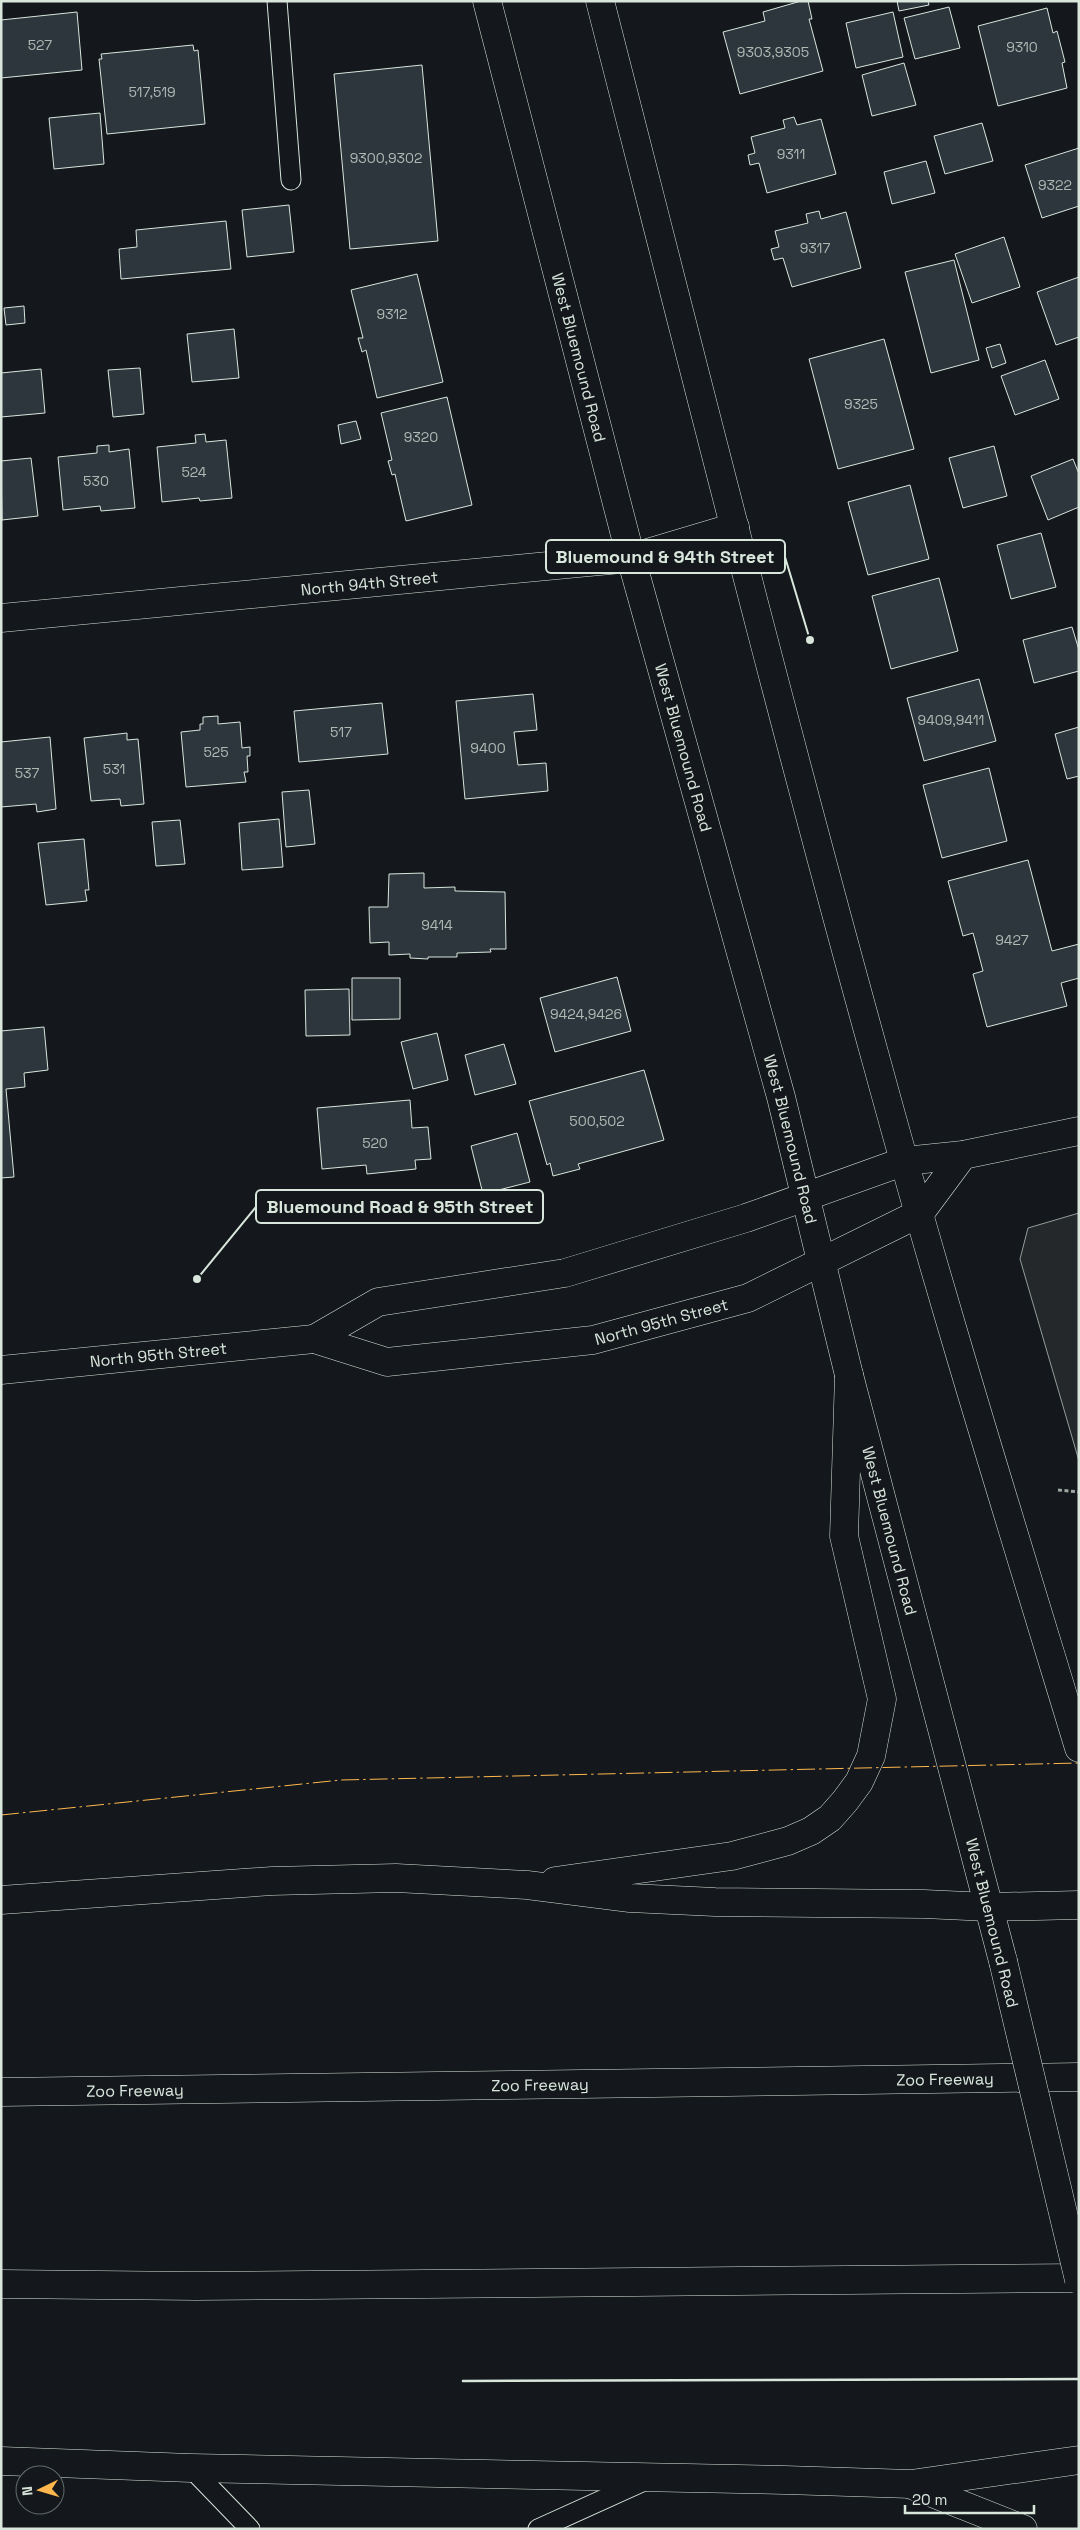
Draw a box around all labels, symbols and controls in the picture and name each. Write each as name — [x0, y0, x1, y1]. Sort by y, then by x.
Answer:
house number: 527 — [28, 36, 52, 54]
house number: 9310 — [1006, 38, 1038, 56]
house number: 9303,9305 — [737, 43, 809, 61]
house number: 517,519 — [128, 83, 176, 101]
house number: 9311 — [777, 145, 805, 163]
house number: 9300,9302 — [350, 149, 422, 167]
house number: 9322 — [1038, 176, 1072, 194]
house number: 9317 — [800, 239, 830, 257]
street label: West Bluemound Road — [547, 271, 611, 444]
house number: 9312 — [376, 305, 408, 323]
house number: 9325 — [844, 395, 878, 413]
house number: 9320 — [404, 428, 438, 446]
house number: 524 — [181, 463, 207, 481]
house number: 530 — [83, 472, 109, 490]
callout: Bluemound & 94th Street — [546, 540, 785, 573]
text: Bluemound & 94th Street — [555, 545, 775, 568]
street label: North 94th Street — [300, 566, 439, 600]
street label: West Bluemound Road — [650, 661, 717, 834]
house number: 9409,9411 — [918, 711, 984, 729]
house number: 517 — [330, 723, 352, 741]
house number: 9400 — [470, 739, 506, 757]
house number: 525 — [203, 743, 229, 761]
house number: 531 — [103, 760, 125, 778]
house number: 537 — [15, 764, 39, 782]
house number: 9414 — [421, 916, 453, 934]
house number: 9427 — [995, 931, 1029, 949]
house number: 9424,9426 — [550, 1005, 622, 1023]
street label: West Bluemound Road — [759, 1052, 822, 1226]
house number: 500,502 — [569, 1112, 625, 1130]
house number: 520 — [362, 1134, 388, 1152]
callout: Bluemound Road & 95th Street — [256, 1190, 543, 1223]
text: Bluemound Road & 95th Street — [266, 1195, 534, 1218]
street label: North 95th Street — [592, 1293, 730, 1350]
street label: North 95th Street — [89, 1337, 228, 1372]
street label: West Bluemound Road — [858, 1444, 922, 1617]
street label: West Bluemound Road — [961, 1836, 1023, 2010]
street label: Zoo Freeway — [896, 2068, 994, 2090]
street label: Zoo Freeway — [491, 2073, 589, 2096]
street label: Zoo Freeway — [86, 2079, 184, 2101]
north arrow — [15, 2465, 65, 2515]
scale bar — [905, 2482, 1034, 2514]
text: N — [18, 2486, 36, 2497]
text: 20 m — [912, 2490, 947, 2509]

